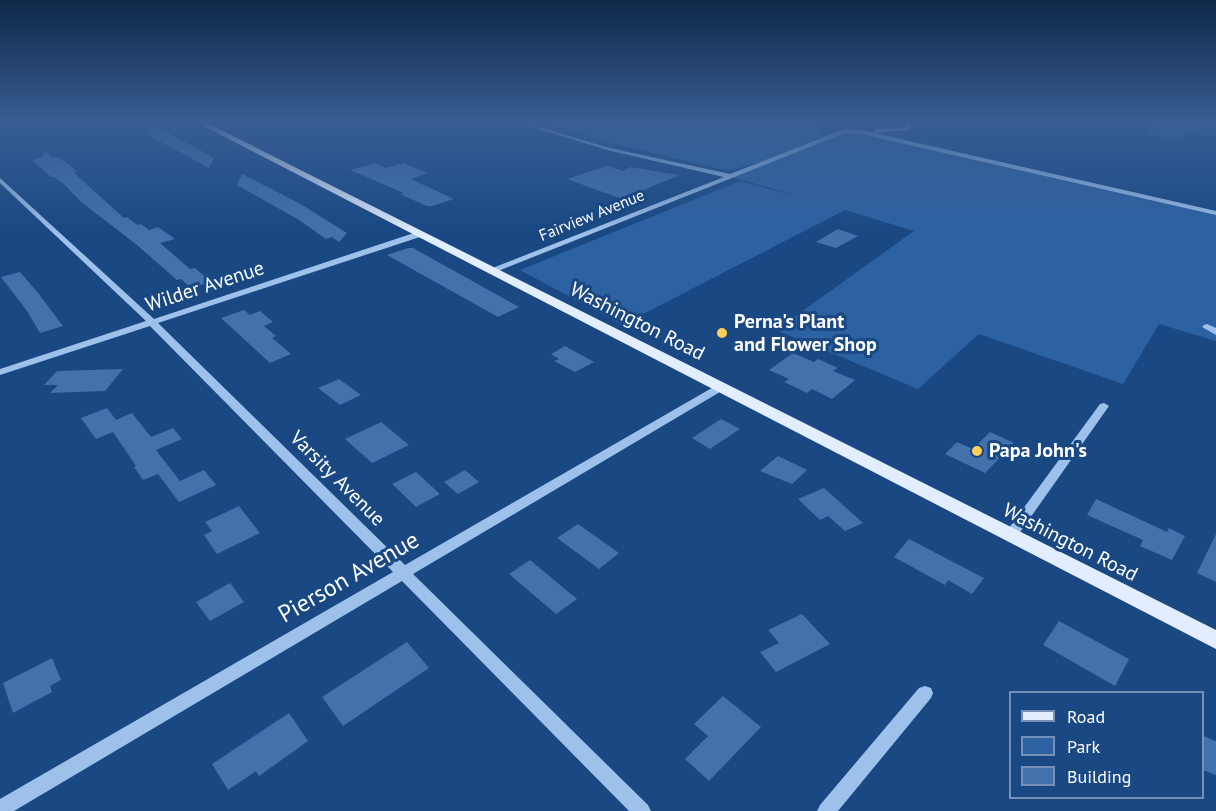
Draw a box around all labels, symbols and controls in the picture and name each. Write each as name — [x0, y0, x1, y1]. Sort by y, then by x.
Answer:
street label: Fairview Avenue — [537, 186, 647, 246]
street label: Wilder Avenue — [143, 257, 267, 317]
street label: Washington Road — [566, 278, 708, 366]
place label: Perna's Plant and Flower Shop — [734, 310, 877, 357]
marker: Perna's Plant and Flower Shop — [715, 326, 729, 340]
street label: Varsity Avenue — [284, 426, 390, 532]
place label: Papa John's — [989, 439, 1087, 463]
marker: Papa John's — [970, 444, 984, 458]
street label: Washington Road — [999, 499, 1141, 587]
street label: Pierson Avenue — [274, 526, 424, 630]
legend — [1009, 691, 1204, 799]
text: Road — [1067, 705, 1105, 728]
text: Park — [1067, 735, 1100, 758]
text: Building — [1067, 765, 1131, 788]

